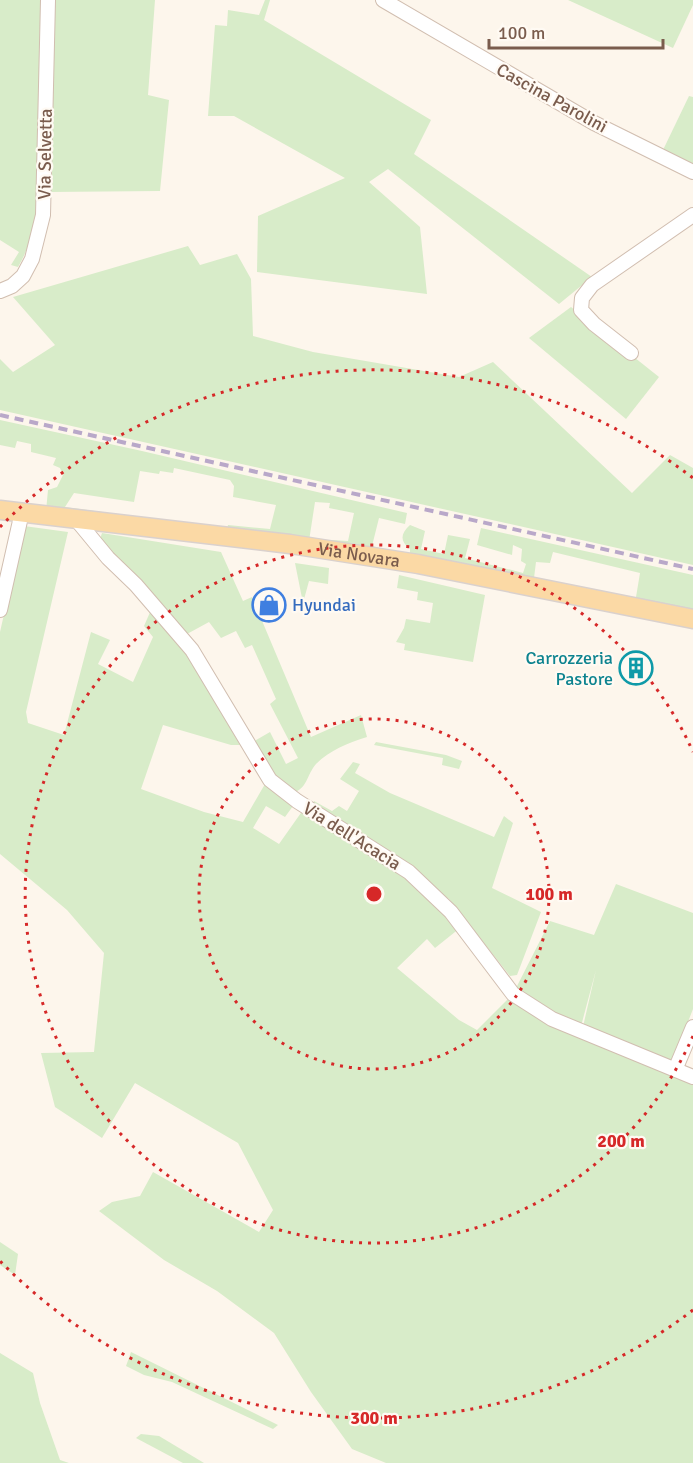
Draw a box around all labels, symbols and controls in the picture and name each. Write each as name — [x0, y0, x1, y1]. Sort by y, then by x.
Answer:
scale bar — [489, 12, 663, 50]
text: 100 m — [498, 22, 545, 44]
street label: Cascina Parolini — [493, 58, 611, 138]
street label: Via Selvetta — [33, 108, 57, 200]
street label: Via Novara — [317, 538, 402, 572]
shop icon: Hyundai — [251, 587, 287, 623]
place label: Hyundai — [292, 594, 356, 616]
place label: Carrozzeria Pastore — [525, 647, 613, 690]
building icon: Carrozzeria Pastore — [618, 650, 654, 686]
street label: Via dell'Acacia — [299, 797, 405, 875]
text: 100 m — [525, 883, 573, 905]
centre of rings — [364, 884, 384, 904]
text: 200 m — [597, 1130, 645, 1152]
text: 300 m — [350, 1407, 398, 1429]

